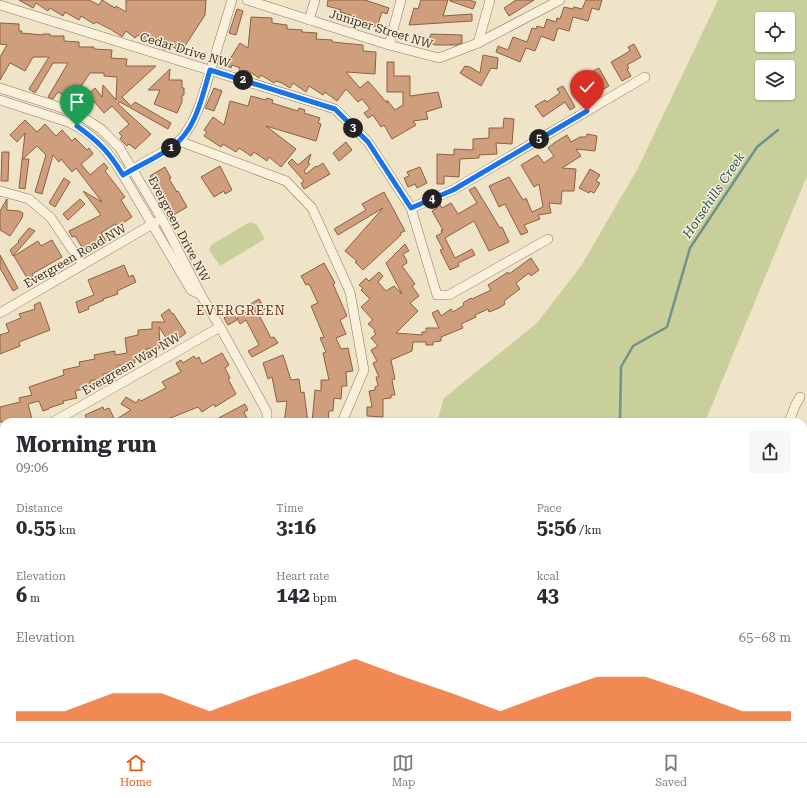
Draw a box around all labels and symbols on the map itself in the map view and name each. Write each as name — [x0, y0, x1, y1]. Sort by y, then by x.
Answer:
street label: Juniper Street NW — [328, 7, 435, 52]
street label: Cedar Drive NW — [138, 30, 233, 71]
pin: 2 — [233, 70, 253, 90]
pin — [570, 70, 604, 111]
pin — [60, 85, 94, 126]
pin: 3 — [343, 118, 363, 138]
pin: 5 — [529, 129, 549, 149]
pin: 1 — [161, 138, 181, 158]
water label: Horsehills Creek — [679, 149, 748, 242]
street label: Evergreen Drive NW — [145, 174, 213, 285]
pin: 4 — [422, 189, 442, 209]
street label: Evergreen Road NW — [21, 221, 129, 291]
district label: EVERGREEN — [196, 303, 286, 318]
street label: Evergreen Way NW — [79, 330, 183, 398]

